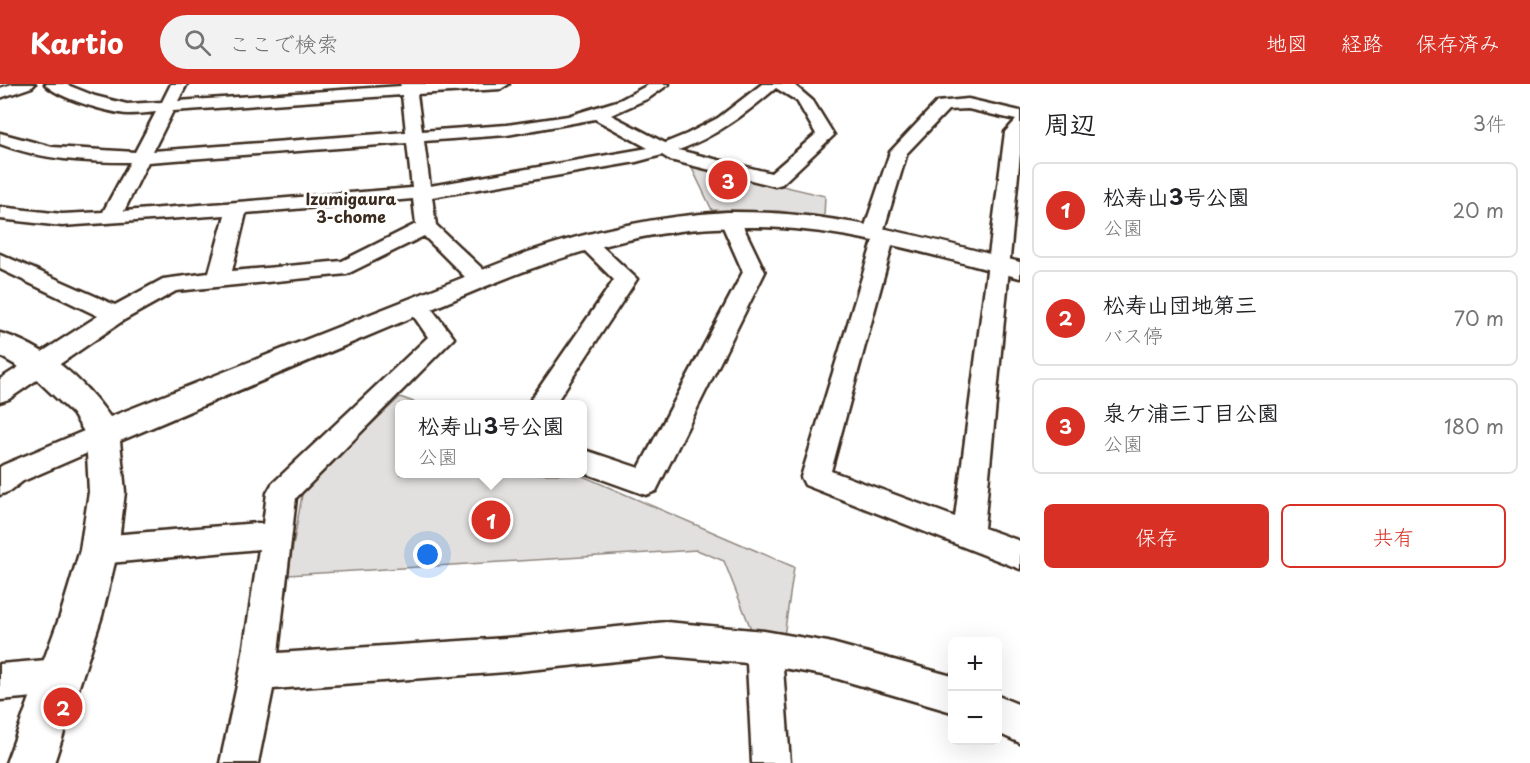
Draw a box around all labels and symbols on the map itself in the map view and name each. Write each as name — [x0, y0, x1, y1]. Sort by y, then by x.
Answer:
pin: 3 — [708, 158, 748, 202]
district label: Izumigaura 3-chome — [306, 186, 397, 228]
pin: 1 — [472, 498, 510, 542]
your location — [413, 540, 442, 569]
pin: 2 — [44, 684, 82, 730]

